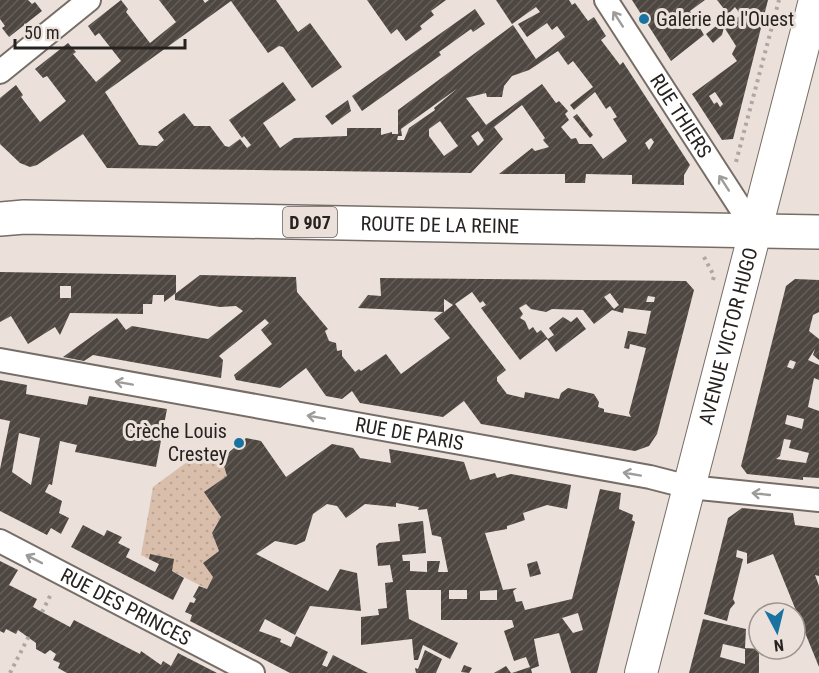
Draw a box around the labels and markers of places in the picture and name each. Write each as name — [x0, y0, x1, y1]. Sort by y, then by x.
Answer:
place label: Galerie de l'Ouest — [656, 7, 794, 31]
marker: Galerie de l'Ouest — [637, 12, 651, 26]
place label: Crèche Louis Crestey — [125, 419, 227, 466]
marker: Crèche Louis Crestey — [232, 436, 246, 450]

